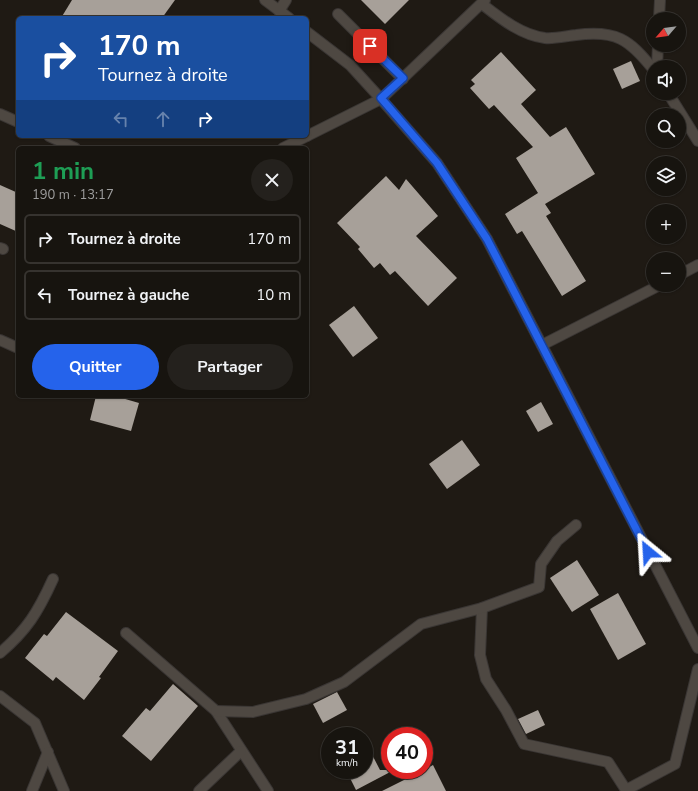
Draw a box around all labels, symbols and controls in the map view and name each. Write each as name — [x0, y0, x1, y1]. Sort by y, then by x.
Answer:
north arrow — [646, 12, 686, 52]
map controls — [646, 12, 686, 292]
text: 170 m — [98, 27, 181, 65]
pin — [353, 29, 387, 63]
icon: right — [32, 32, 84, 84]
icon: arrive — [359, 35, 381, 57]
button: sound — [646, 60, 686, 100]
text: Tournez à droite — [98, 63, 228, 87]
icon: left — [110, 108, 132, 130]
icon: ahead — [152, 108, 174, 130]
icon: right — [194, 108, 216, 130]
button: search — [646, 108, 686, 148]
text: 1 min — [32, 155, 94, 187]
button: layers — [646, 156, 686, 196]
button: close — [251, 159, 293, 201]
text: 190 m · 13:17 — [32, 186, 114, 204]
button: + — [646, 204, 686, 244]
icon: right — [34, 228, 56, 250]
text: Tournez à droite — [68, 229, 181, 249]
text: 170 m — [247, 229, 291, 249]
button: − — [646, 252, 686, 292]
icon: left — [34, 284, 56, 306]
text: Tournez à gauche — [68, 285, 190, 305]
text: 10 m — [256, 285, 291, 305]
button: Quitter — [32, 344, 159, 390]
button: Partager — [167, 344, 293, 390]
position arrow — [627, 531, 669, 573]
speed limit sign: 40 — [381, 727, 433, 779]
text: 31 — [335, 734, 359, 761]
text: km/h — [336, 756, 358, 770]

